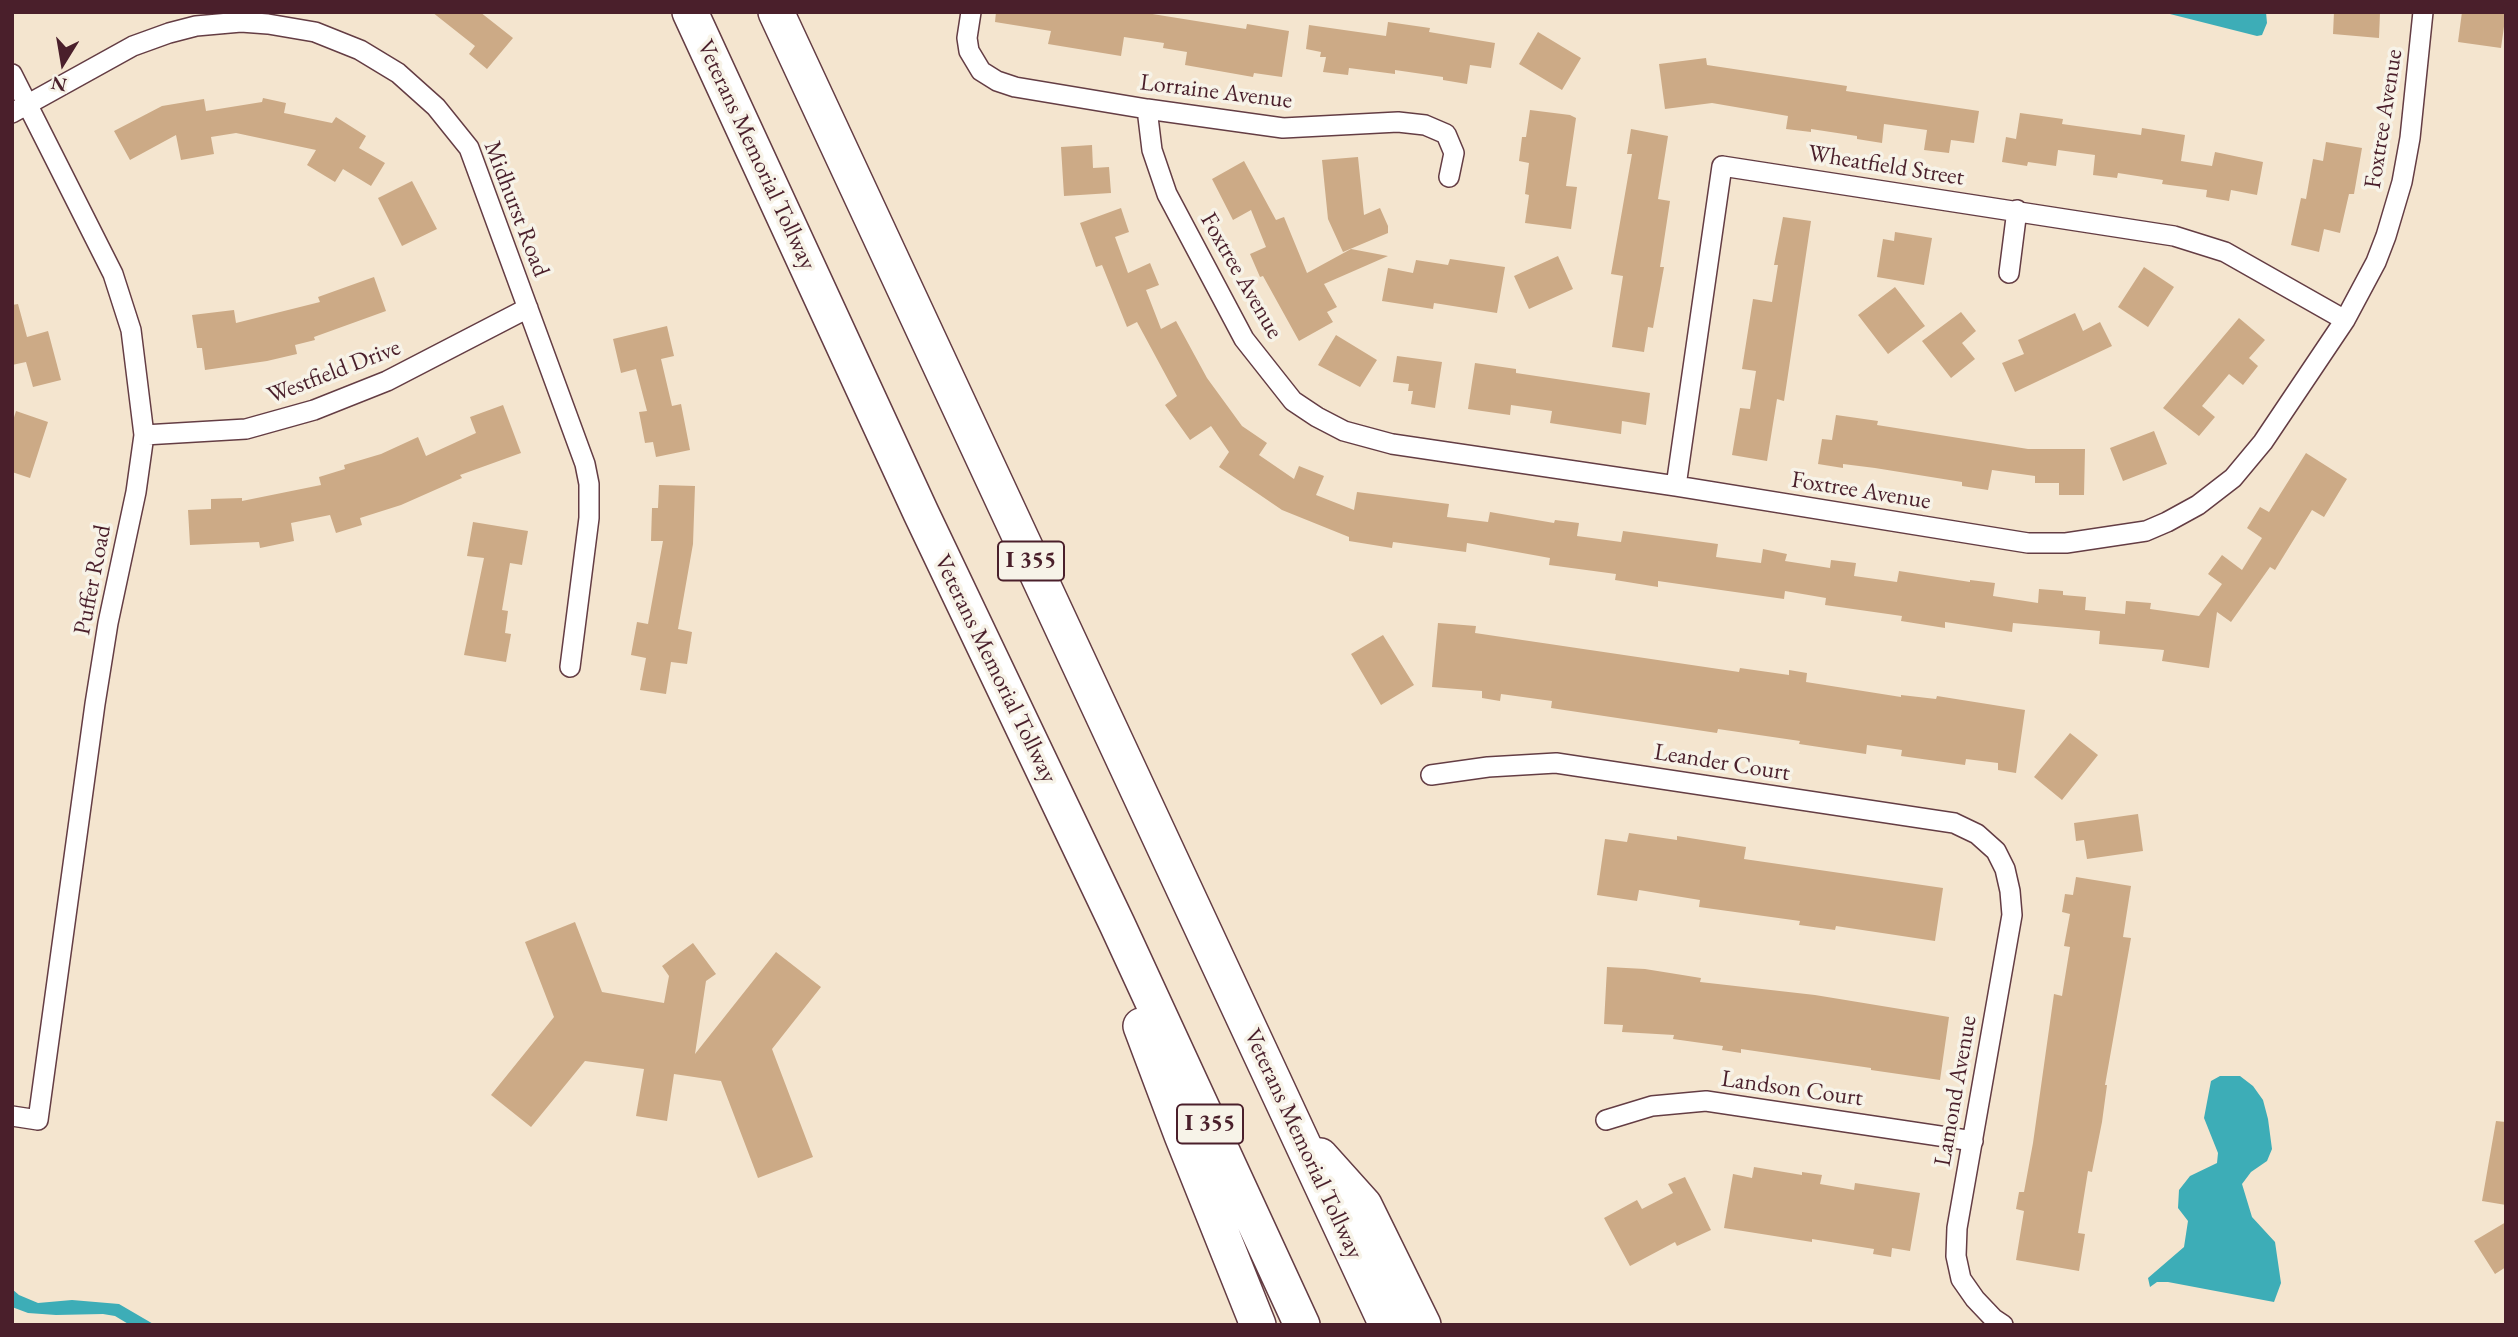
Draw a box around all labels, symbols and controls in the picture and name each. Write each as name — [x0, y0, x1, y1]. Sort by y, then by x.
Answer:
north arrow — [28, 28, 98, 98]
street label: Veterans Memorial Tollway — [690, 35, 822, 275]
street label: Foxtree Avenue — [2359, 47, 2409, 191]
street label: Lorraine Avenue — [1138, 68, 1294, 116]
text: N — [49, 70, 69, 98]
street label: Midhurst Road — [477, 137, 555, 281]
street label: Wheatfield Street — [1806, 139, 1966, 193]
street label: Foxtree Avenue — [1193, 208, 1289, 344]
street label: Westfield Drive — [263, 333, 405, 411]
street label: Foxtree Avenue — [1789, 466, 1933, 516]
street label: Puffer Road — [68, 523, 118, 637]
road number: I 355 — [998, 541, 1064, 580]
street label: Veterans Memorial Tollway — [927, 550, 1063, 788]
street label: Leander Court — [1652, 738, 1792, 788]
street label: Lamond Avenue — [1929, 1013, 1983, 1169]
street label: Veterans Memorial Tollway — [1237, 1024, 1369, 1264]
street label: Landson Court — [1719, 1065, 1865, 1113]
road number: I 355 — [1177, 1105, 1243, 1144]

